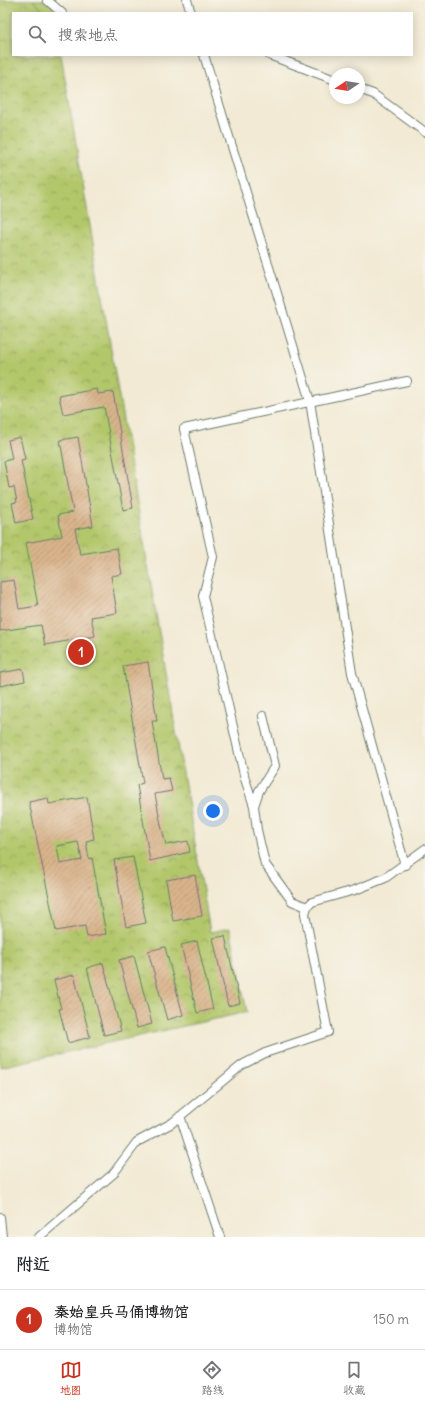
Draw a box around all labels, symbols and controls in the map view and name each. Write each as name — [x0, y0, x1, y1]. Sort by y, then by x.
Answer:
search box — [12, 12, 413, 56]
icon: search — [26, 23, 48, 45]
text: 搜索地点 — [58, 25, 118, 44]
north arrow — [329, 68, 365, 104]
pin: 1 — [68, 637, 94, 667]
your location — [203, 801, 223, 821]
text: 附近 — [16, 1253, 50, 1275]
text: 秦始皇兵马俑博物馆 — [54, 1302, 189, 1321]
text: 1 — [26, 1311, 32, 1328]
text: 150 m — [373, 1311, 409, 1328]
text: 博物馆 — [54, 1321, 93, 1338]
tab: 地图 — [60, 1359, 82, 1397]
tab: 路线 — [201, 1359, 223, 1397]
tab: 收藏 — [343, 1359, 365, 1397]

